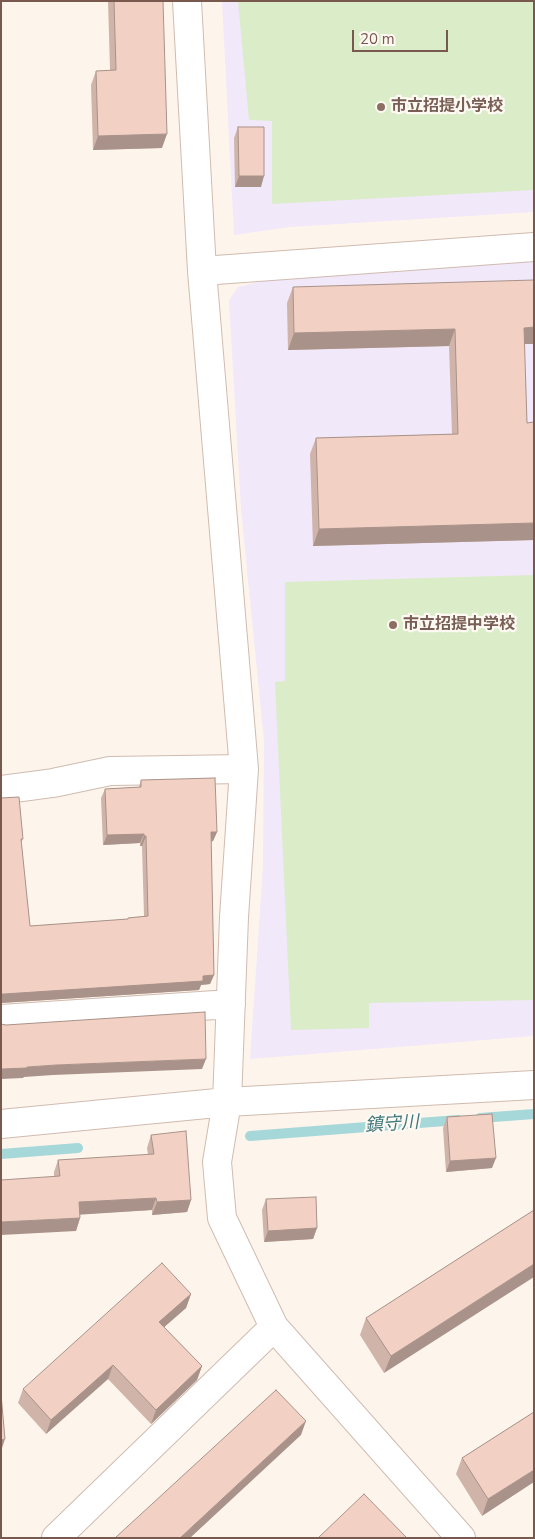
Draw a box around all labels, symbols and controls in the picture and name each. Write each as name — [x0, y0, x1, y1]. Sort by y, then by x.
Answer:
scale bar — [355, 20, 451, 52]
text: 20 m — [360, 29, 395, 49]
place label: 市立招提小学校 — [391, 97, 503, 117]
marker: 市立招提小学校 — [375, 101, 387, 113]
place label: 市立招提中学校 — [403, 615, 515, 635]
marker: 市立招提中学校 — [387, 619, 399, 631]
water label: 鎮守川 — [364, 1112, 420, 1138]

